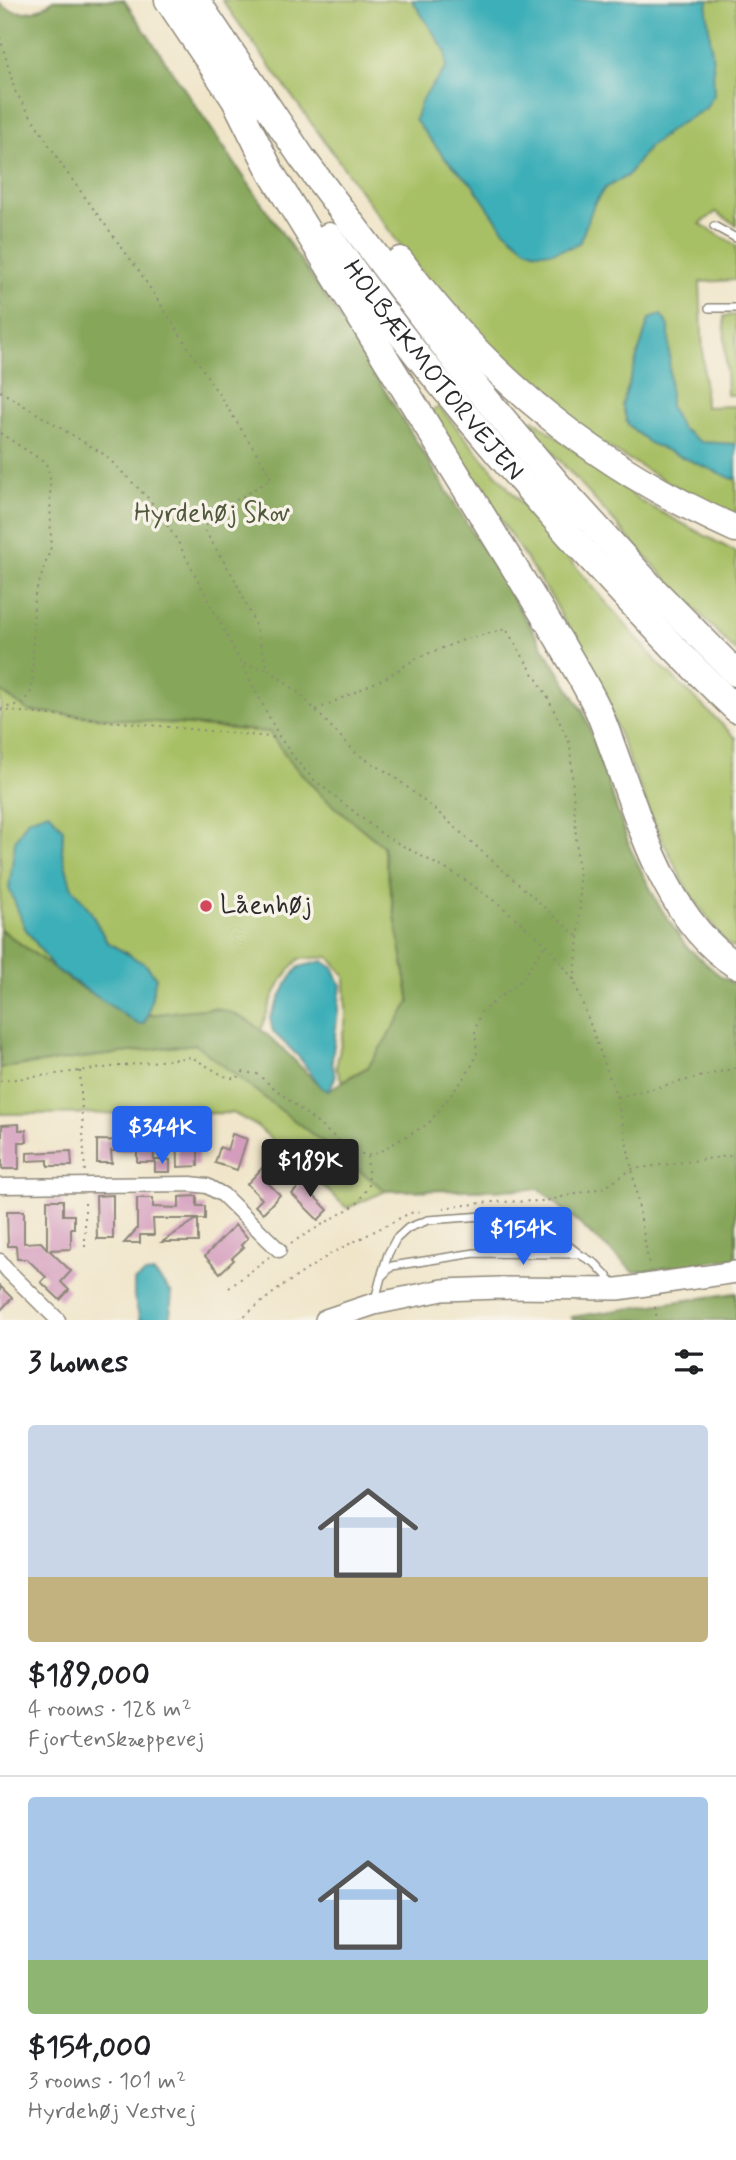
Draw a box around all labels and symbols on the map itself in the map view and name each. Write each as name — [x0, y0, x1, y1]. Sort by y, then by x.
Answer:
street label: HOLBÆKMOTORVEJEN — [334, 253, 531, 488]
park label: Hyrdehøj Skov — [134, 497, 290, 531]
place label: Låenhøj — [220, 889, 311, 923]
marker: Låenhøj — [198, 898, 214, 914]
pin: $344K — [113, 1106, 211, 1166]
pin: $189K — [261, 1140, 359, 1199]
pin: $154K — [474, 1208, 572, 1267]

